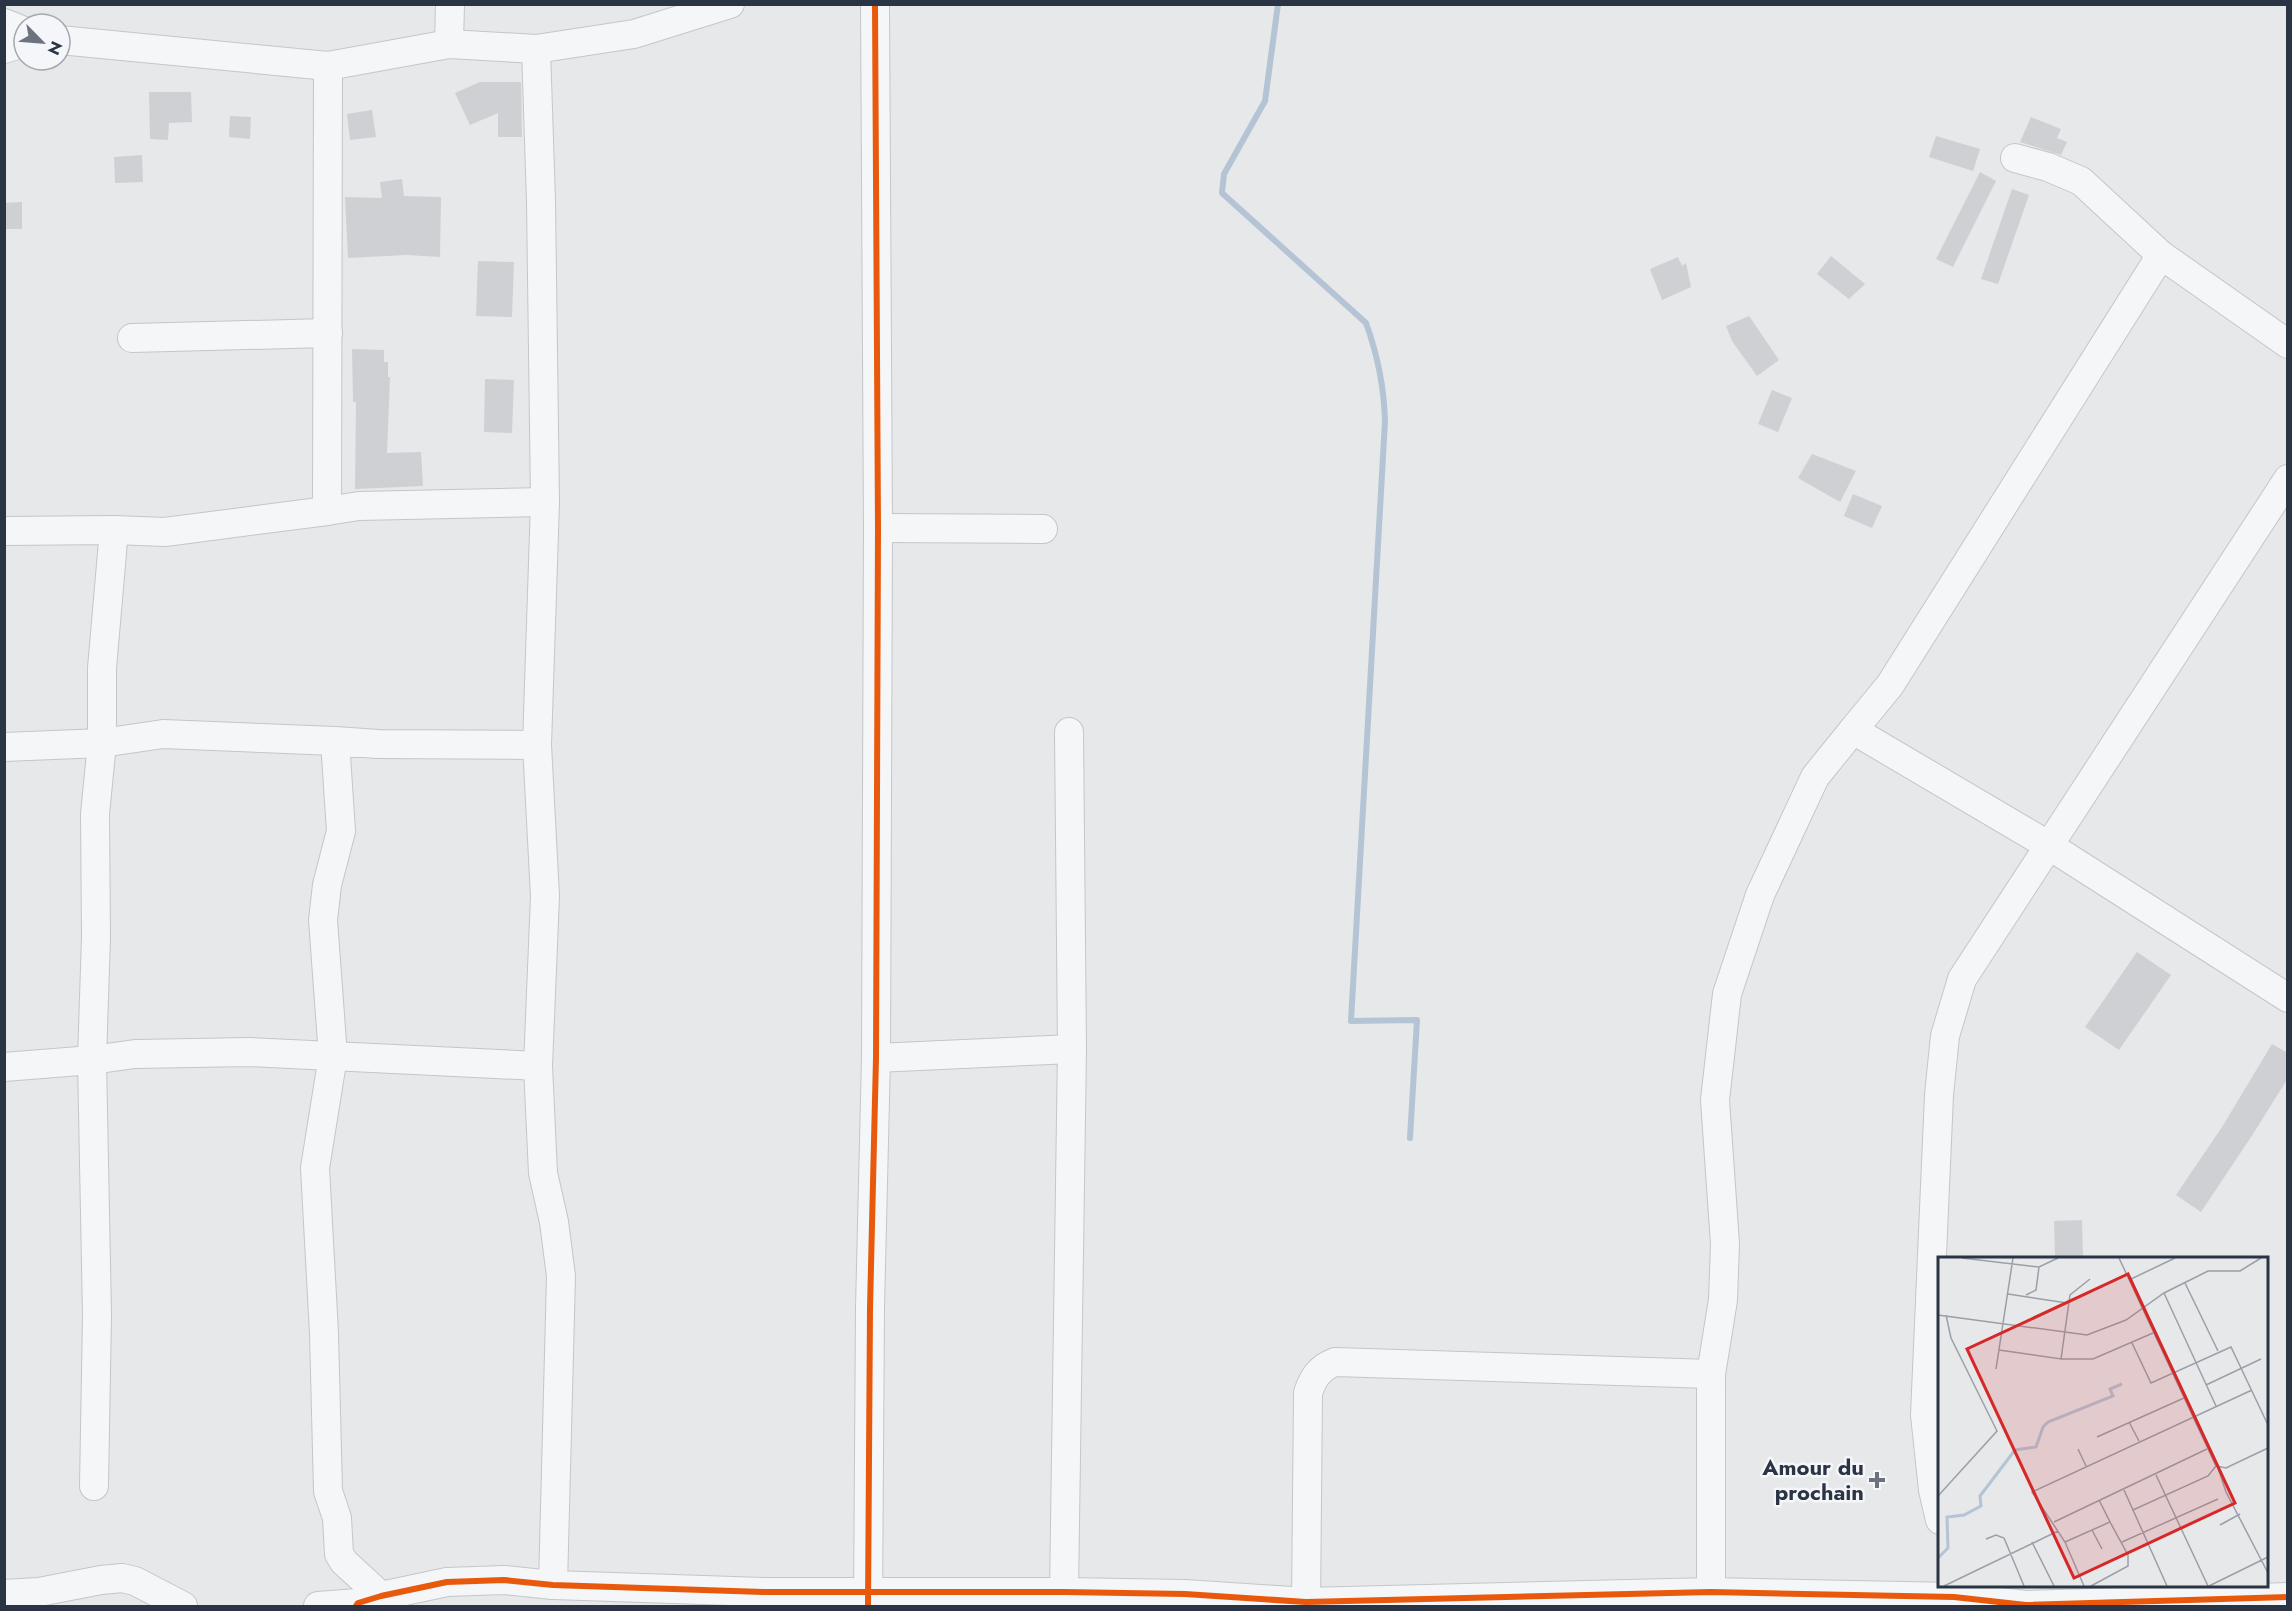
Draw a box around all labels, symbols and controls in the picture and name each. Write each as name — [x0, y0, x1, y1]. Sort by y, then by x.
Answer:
north arrow — [12, 12, 72, 72]
text: N — [42, 38, 68, 59]
inset map — [1938, 1257, 2268, 1587]
place label: Amour du prochain — [1761, 1451, 1864, 1508]
marker: Amour du prochain — [1868, 1471, 1886, 1489]

